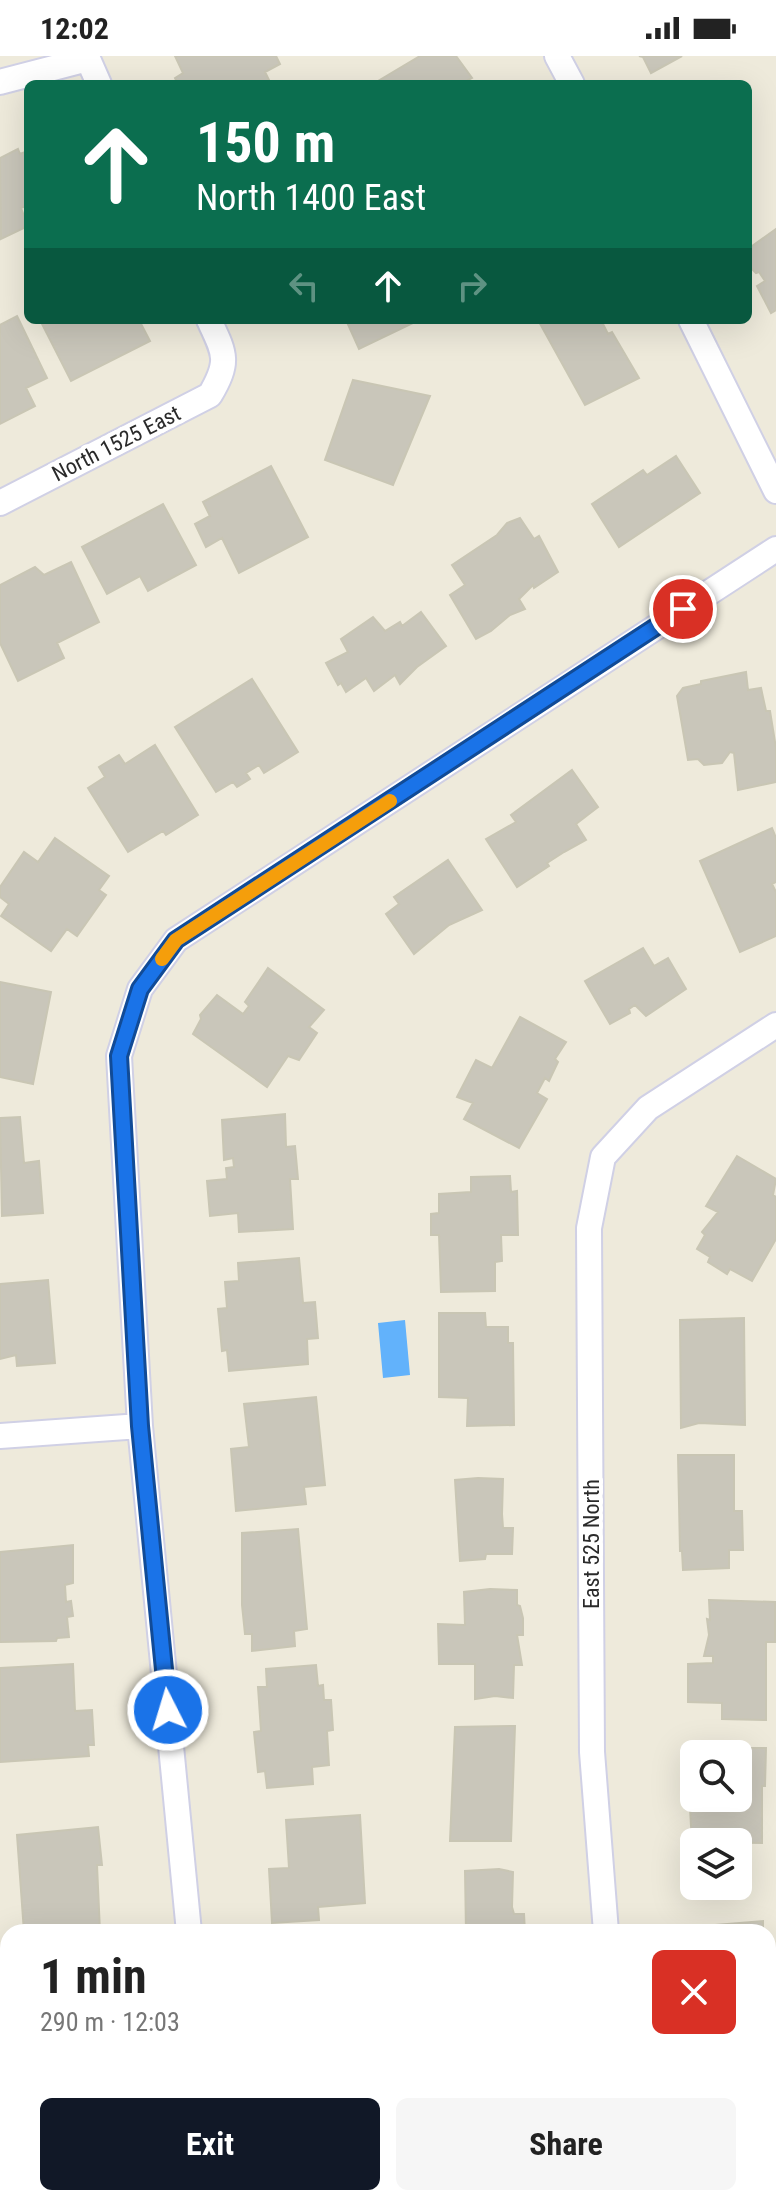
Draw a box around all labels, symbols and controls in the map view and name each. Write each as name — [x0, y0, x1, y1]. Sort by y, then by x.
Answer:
text: 12:02 — [40, 11, 109, 46]
text: 150 m — [196, 110, 335, 176]
icon: ahead — [64, 112, 168, 216]
text: North 1400 East — [196, 177, 426, 219]
icon: left — [282, 264, 326, 308]
icon: ahead — [366, 264, 410, 308]
icon: right — [450, 264, 494, 308]
street label: North 1525 East — [48, 400, 185, 487]
pin — [649, 575, 717, 643]
icon: arrive — [661, 587, 705, 631]
street label: East 525 North — [579, 1479, 604, 1609]
position arrow — [126, 1668, 210, 1752]
map controls — [680, 1740, 752, 1900]
button: search — [680, 1740, 752, 1812]
button: layers — [680, 1828, 752, 1900]
text: 1 min — [40, 1948, 147, 2005]
button: close — [652, 1950, 736, 2034]
text: 290 m · 12:03 — [40, 2007, 180, 2037]
button: Exit — [40, 2098, 380, 2190]
button: Share — [396, 2098, 736, 2190]

